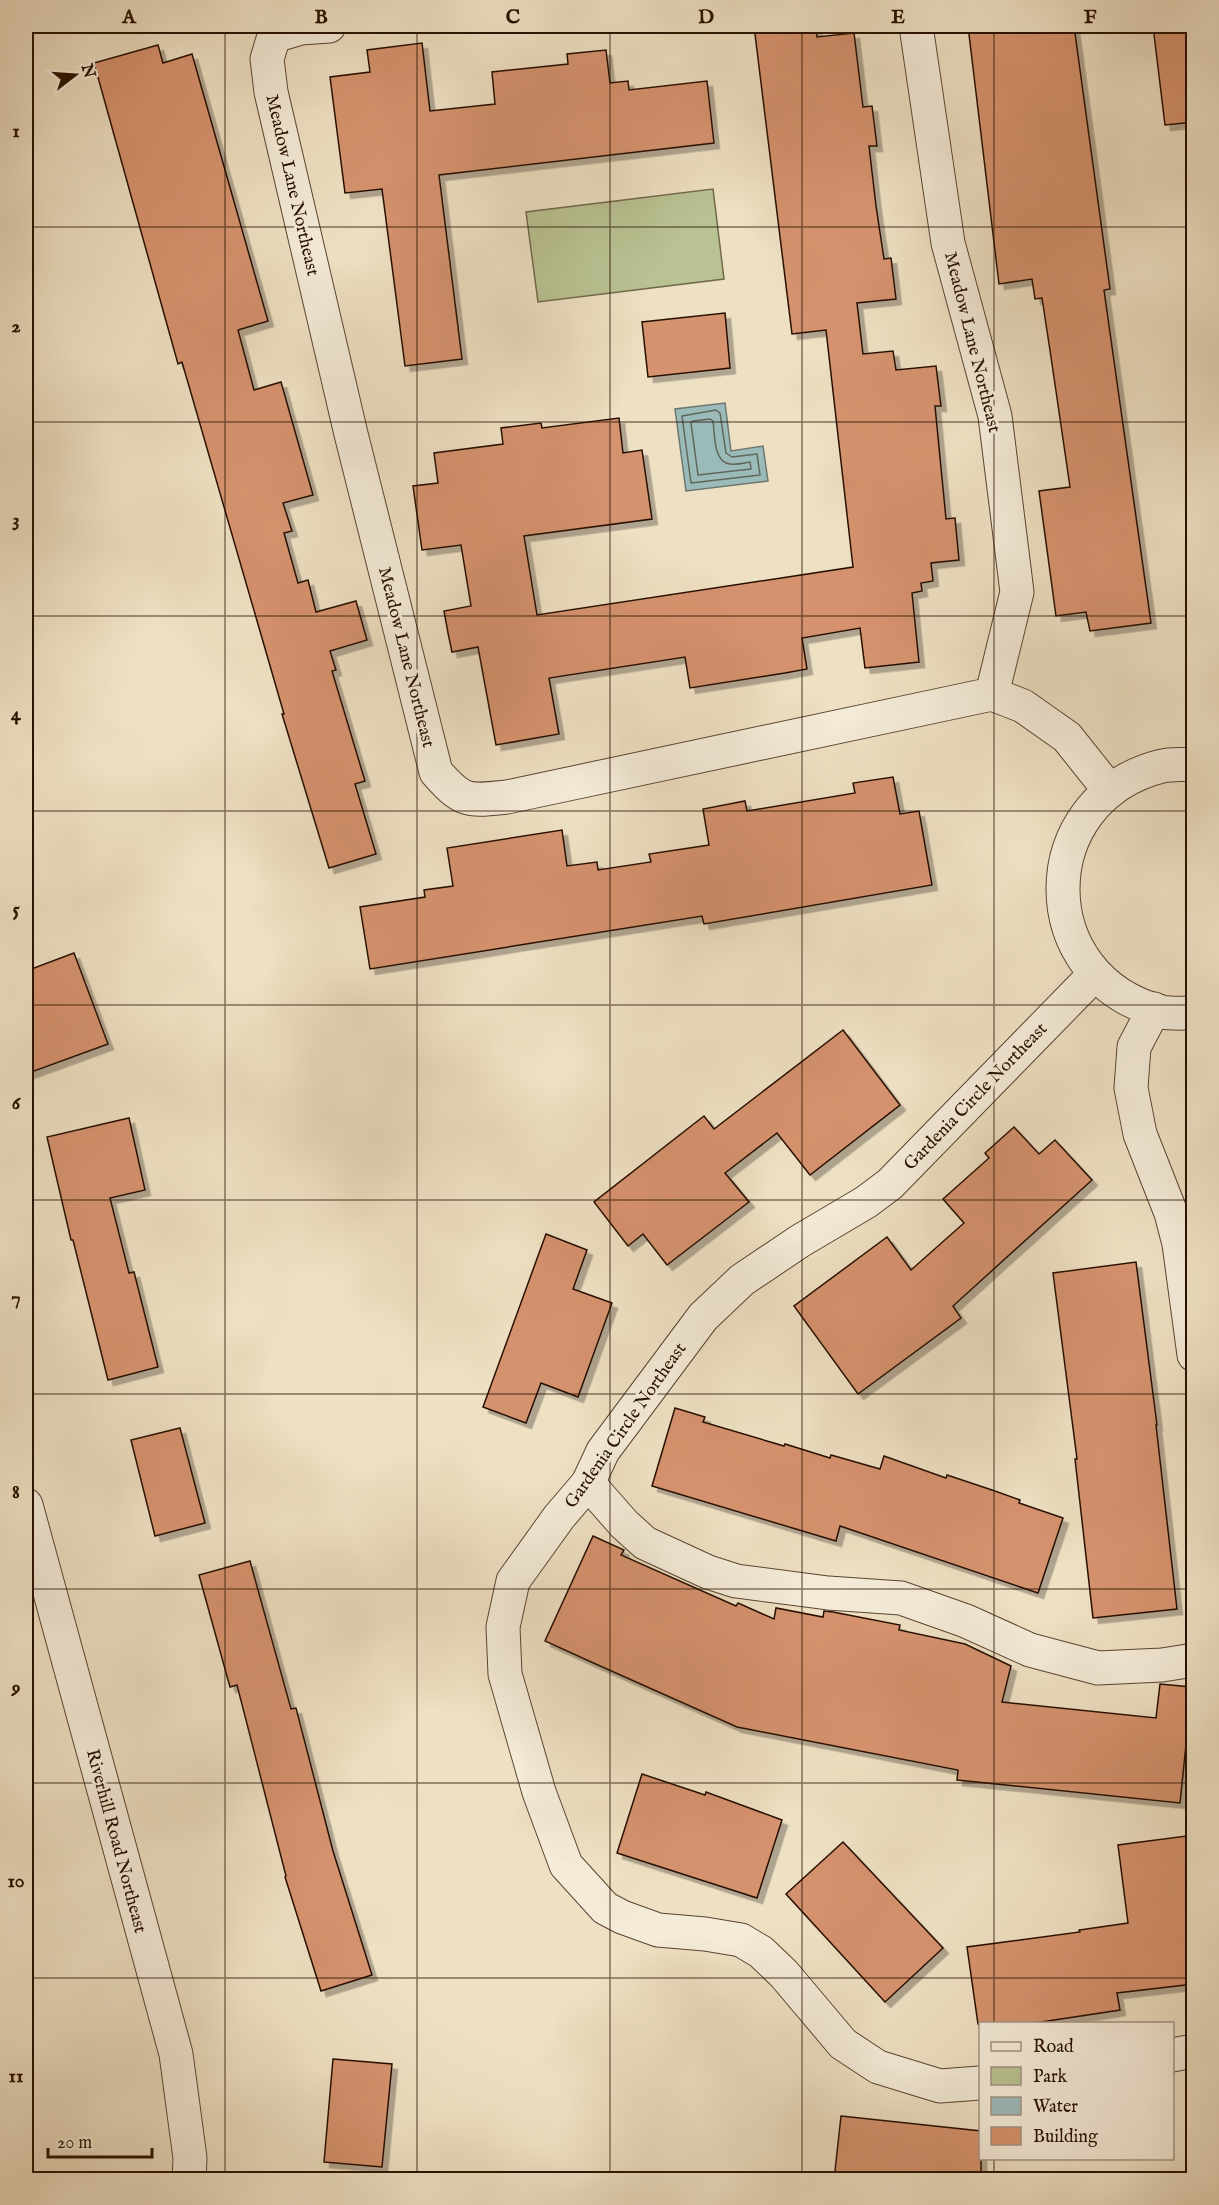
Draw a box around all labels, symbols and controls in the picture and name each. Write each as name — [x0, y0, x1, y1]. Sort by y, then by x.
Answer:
text: A — [121, 5, 137, 30]
text: B — [314, 5, 328, 30]
text: C — [506, 5, 520, 30]
text: D — [698, 5, 714, 30]
text: E — [891, 5, 905, 30]
text: F — [1084, 5, 1097, 30]
north arrow — [45, 45, 105, 105]
text: N — [76, 61, 99, 81]
street label: Meadow Lane Northeast — [259, 92, 324, 278]
text: 1 — [12, 119, 20, 144]
street label: Meadow Lane Northeast — [938, 250, 1005, 435]
text: 2 — [11, 314, 21, 339]
text: 3 — [12, 508, 20, 533]
street label: Meadow Lane Northeast — [372, 565, 439, 750]
text: 4 — [11, 702, 22, 727]
text: 5 — [12, 897, 20, 922]
street label: Gardenia Circle Northeast — [899, 1018, 1053, 1176]
text: 6 — [12, 1091, 22, 1116]
text: 7 — [11, 1286, 21, 1311]
street label: Gardenia Circle Northeast — [560, 1338, 692, 1513]
text: 8 — [12, 1480, 20, 1505]
text: 9 — [11, 1675, 21, 1700]
street label: Riverhill Road Northeast — [80, 1747, 151, 1936]
text: 10 — [7, 1869, 25, 1894]
legend — [979, 2022, 1174, 2160]
text: Road — [1033, 2036, 1074, 2059]
text: 11 — [9, 2064, 23, 2089]
text: Park — [1033, 2066, 1068, 2089]
text: Water — [1033, 2096, 1078, 2119]
scale bar — [48, 2121, 152, 2159]
text: Building — [1033, 2126, 1098, 2149]
text: 20 m — [57, 2132, 92, 2155]

